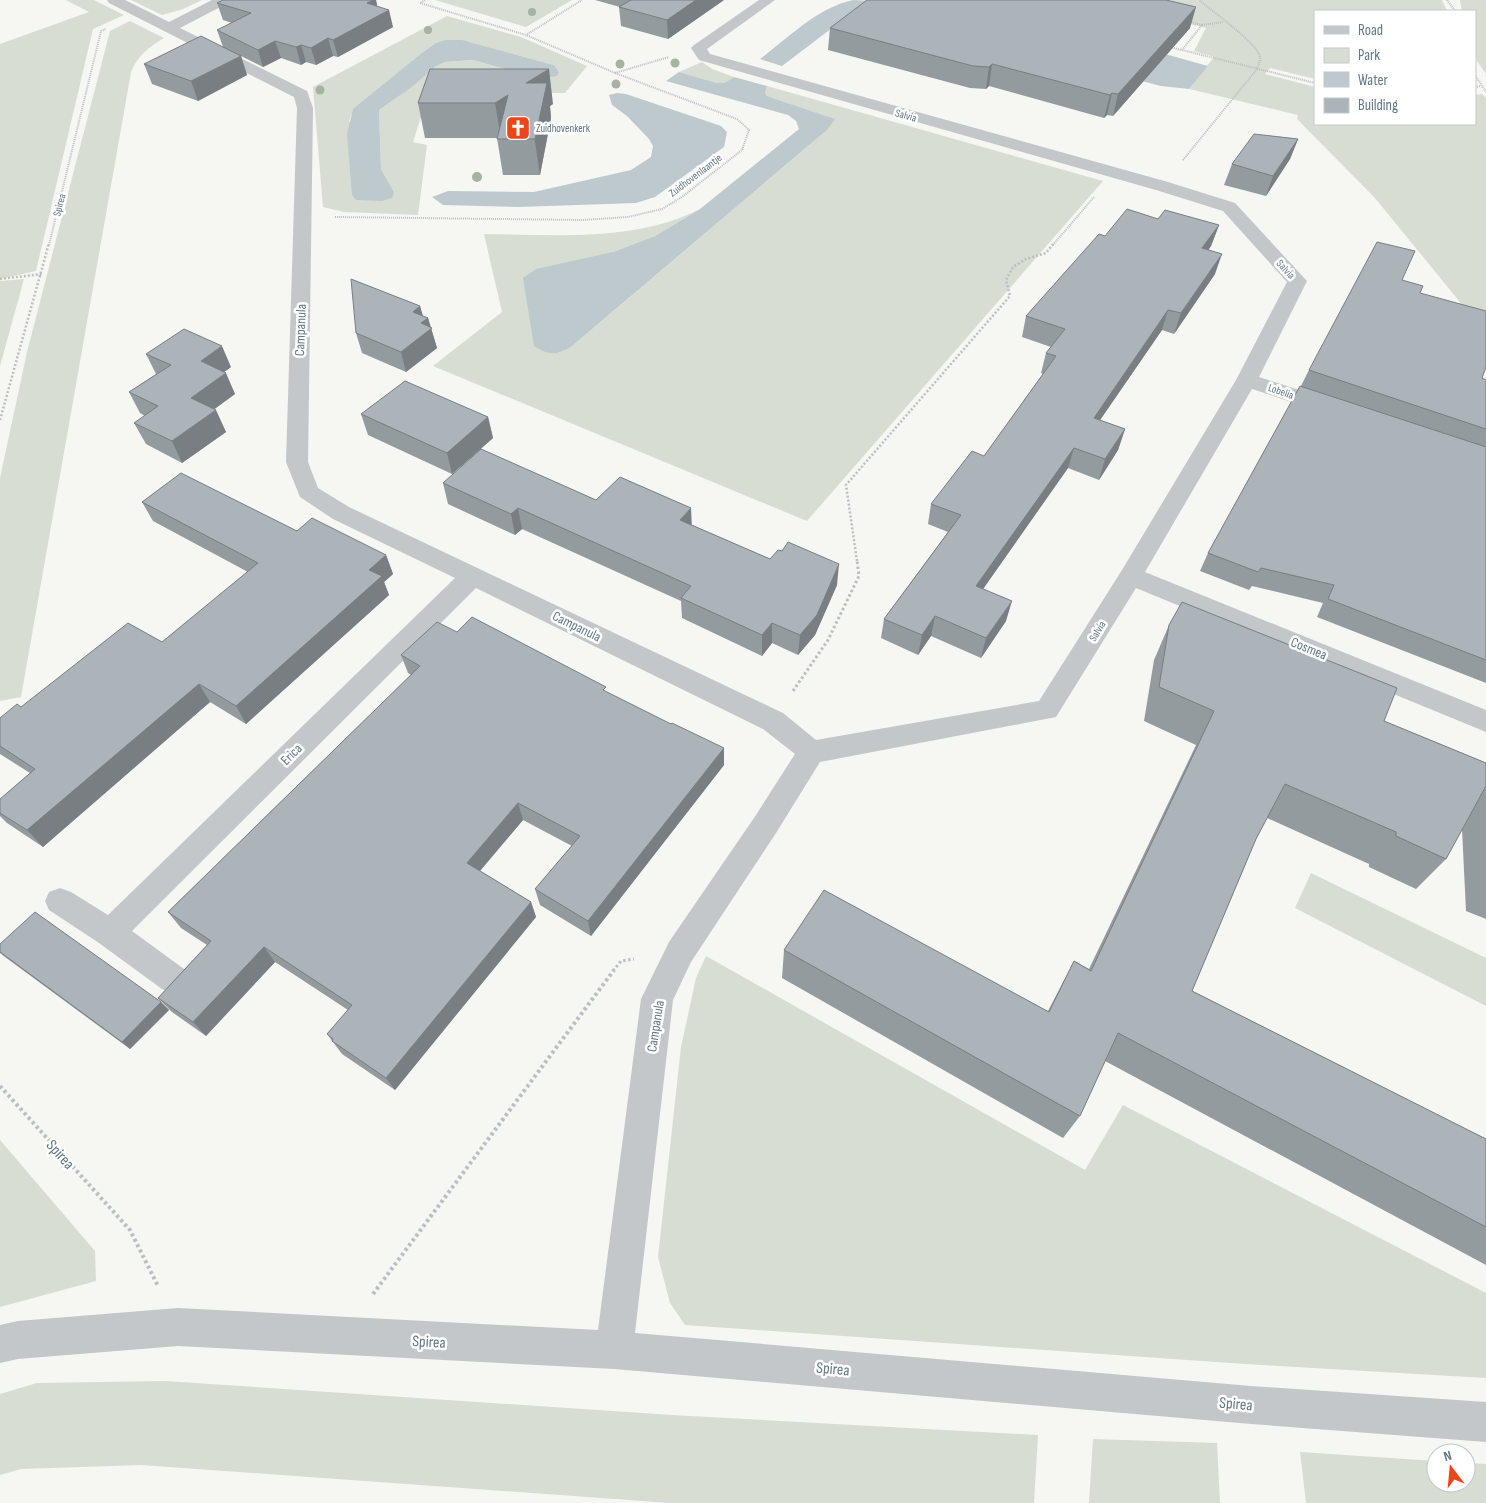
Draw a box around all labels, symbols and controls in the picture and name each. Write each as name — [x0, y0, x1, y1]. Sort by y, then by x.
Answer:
legend — [1314, 10, 1476, 125]
text: Road — [1358, 21, 1383, 40]
text: Park — [1358, 46, 1380, 65]
text: Water — [1358, 71, 1389, 90]
text: Building — [1358, 96, 1398, 115]
street label: Salvia — [894, 106, 918, 125]
church icon: Zuidhovenkerk — [505, 115, 531, 141]
place label: Zuidhovenkerk — [536, 122, 591, 135]
street label: Zuidhovenlaantje — [666, 151, 724, 200]
street label: Spirea — [50, 192, 69, 218]
street label: Salvia — [1274, 257, 1298, 282]
street label: Campanula — [291, 304, 310, 356]
street label: Lobelia — [1266, 381, 1295, 402]
street label: Campanula — [550, 607, 604, 645]
street label: Salvia — [1086, 619, 1109, 644]
street label: Cosmea — [1288, 634, 1329, 663]
street label: Erica — [277, 740, 306, 769]
street label: Campanula — [643, 999, 668, 1053]
street label: Spirea — [42, 1136, 78, 1174]
street label: Spirea — [412, 1332, 446, 1353]
street label: Spirea — [815, 1359, 850, 1380]
street label: Spirea — [1218, 1394, 1253, 1415]
north arrow — [1426, 1443, 1476, 1493]
text: N — [1442, 1447, 1453, 1465]

